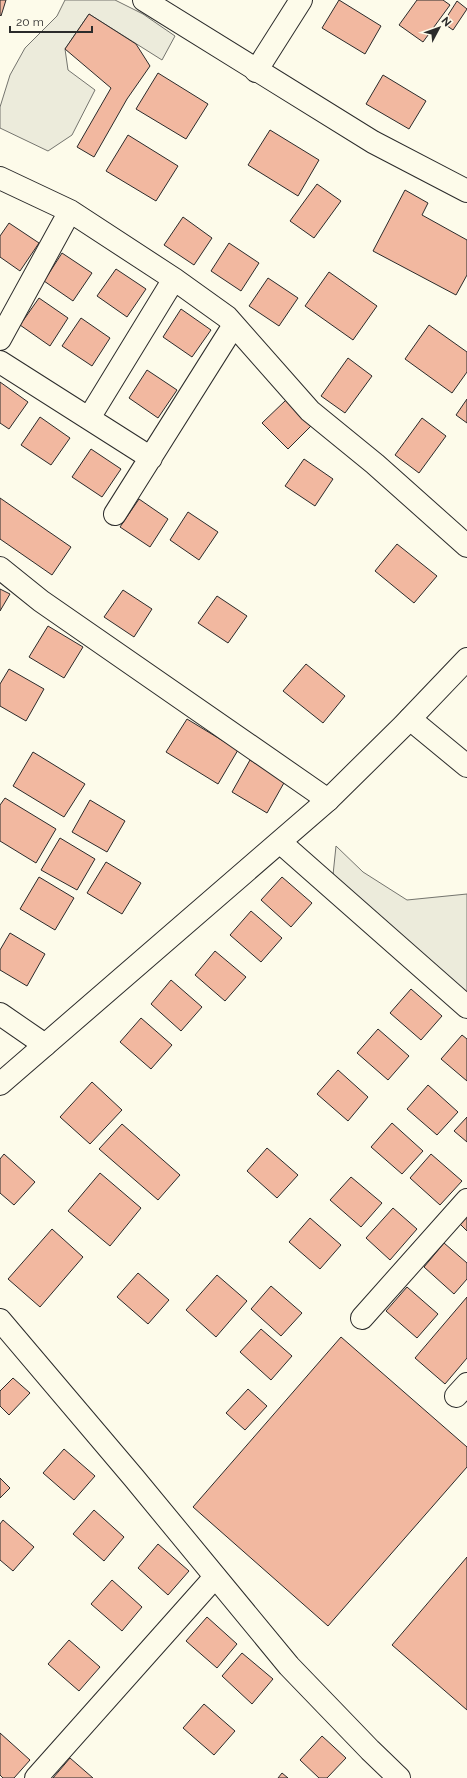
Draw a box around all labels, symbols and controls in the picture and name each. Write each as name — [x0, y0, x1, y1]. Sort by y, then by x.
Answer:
scale bar — [10, 8, 92, 34]
north arrow — [419, 8, 459, 48]
text: N — [439, 14, 454, 29]
text: 20 m — [16, 15, 44, 29]

